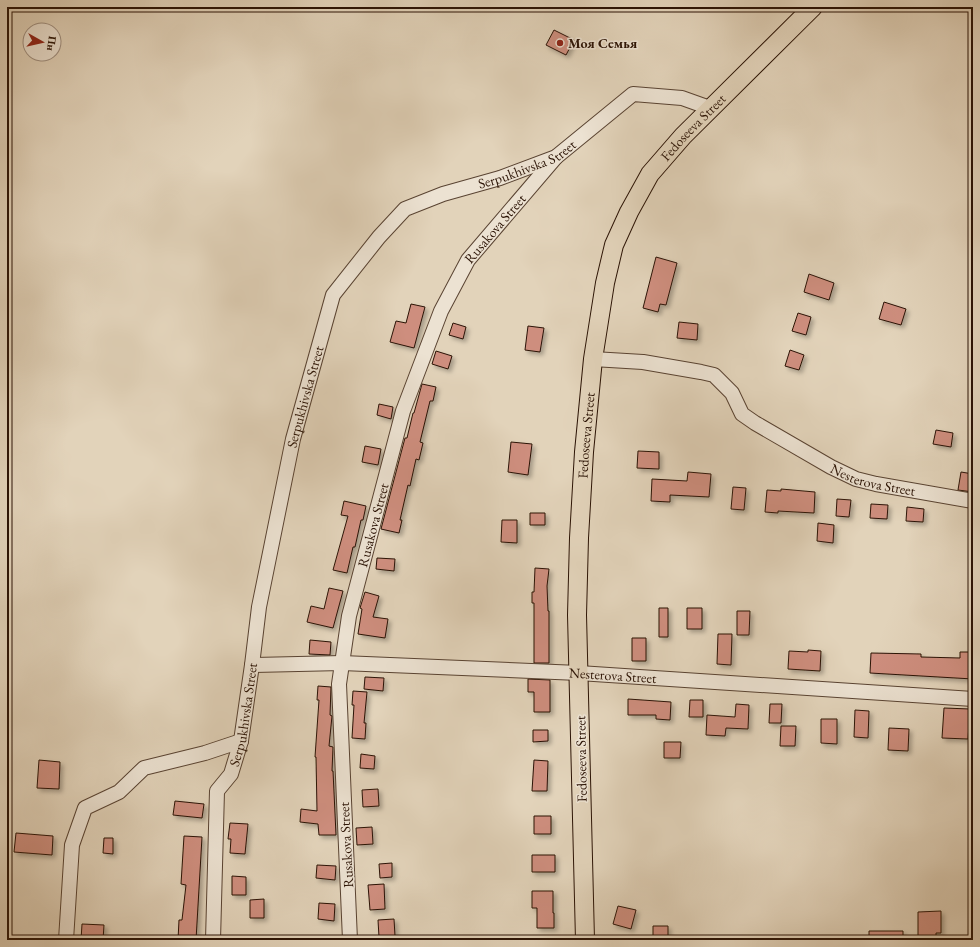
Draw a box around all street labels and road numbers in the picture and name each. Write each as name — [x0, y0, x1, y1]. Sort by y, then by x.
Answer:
street label: Fedoseeva Street — [657, 89, 730, 165]
street label: Serpukhivska Street — [476, 135, 580, 193]
street label: Rusakova Street — [460, 190, 530, 267]
street label: Serpukhivska Street — [282, 343, 328, 449]
street label: Fedoseeva Street — [573, 391, 599, 479]
street label: Nesterova Street — [828, 459, 917, 500]
street label: Rusakova Street — [353, 481, 393, 569]
street label: Serpukhivska Street — [225, 661, 261, 769]
street label: Nesterova Street — [569, 664, 658, 687]
street label: Fedoseeva Street — [571, 715, 591, 802]
street label: Rusakova Street — [335, 801, 357, 888]

